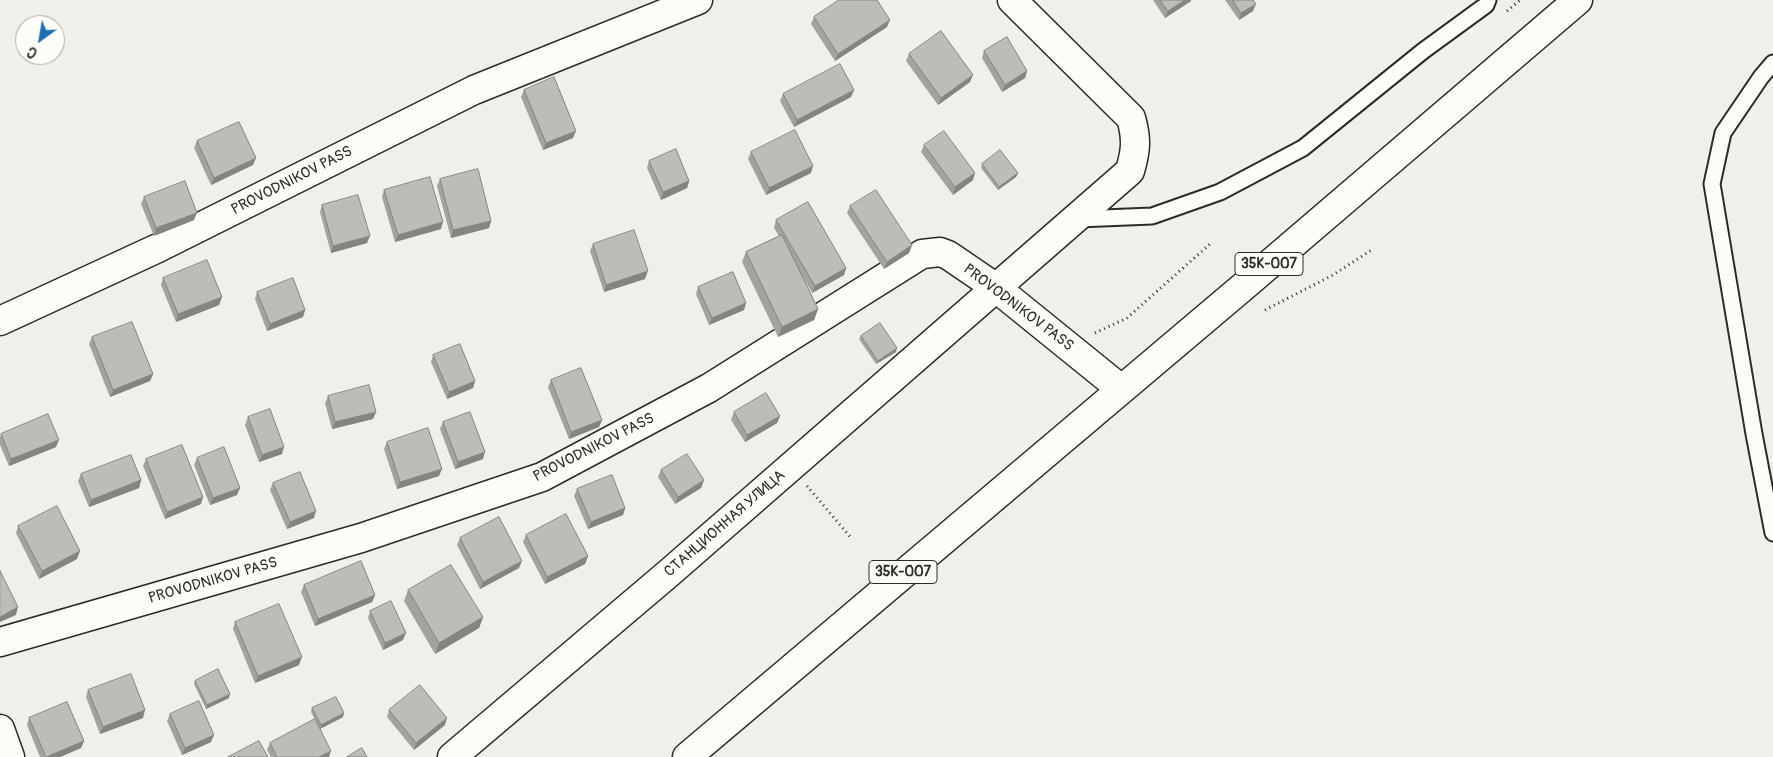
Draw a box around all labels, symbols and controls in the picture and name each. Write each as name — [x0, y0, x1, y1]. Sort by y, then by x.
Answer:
north arrow — [15, 15, 65, 65]
text: С — [24, 43, 40, 62]
street label: PROVODNIKOV PASS — [228, 143, 356, 219]
road number: 35К-007 — [1235, 252, 1303, 276]
street label: PROVODNIKOV PASS — [959, 261, 1077, 355]
street label: PROVODNIKOV PASS — [530, 410, 658, 486]
street label: СТАНЦИОННАЯ УЛИЦА — [661, 467, 789, 581]
street label: PROVODNIKOV PASS — [146, 554, 280, 608]
road number: 35К-007 — [869, 560, 937, 584]

